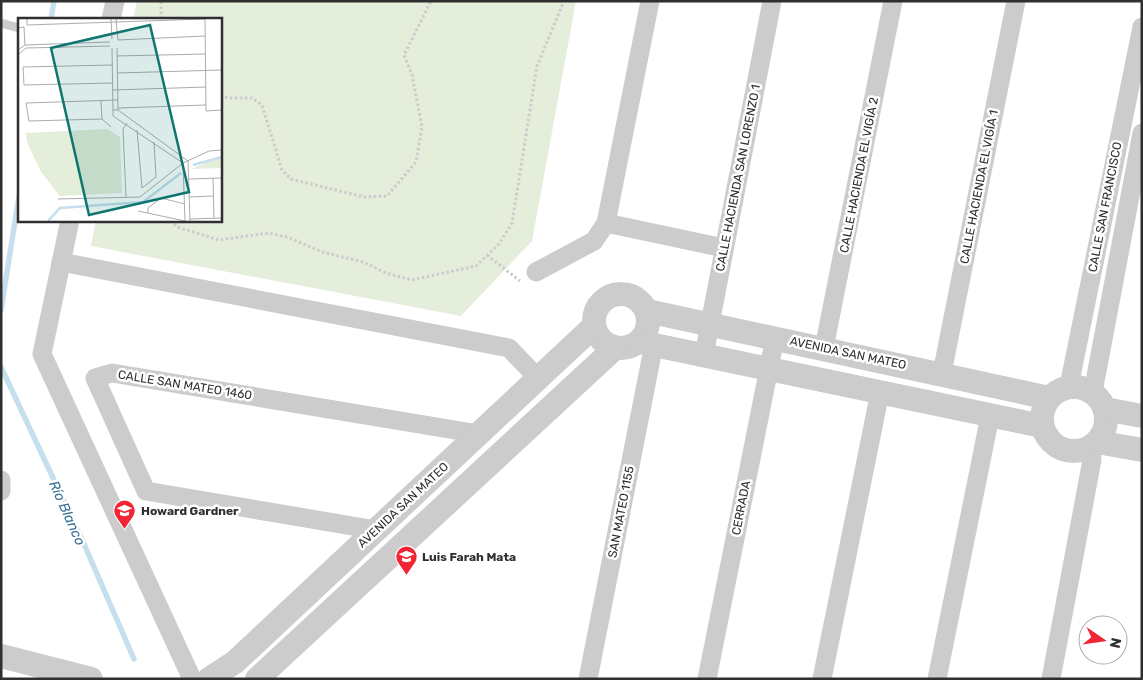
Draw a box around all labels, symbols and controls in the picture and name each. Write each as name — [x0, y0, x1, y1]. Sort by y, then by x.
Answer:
inset map — [18, 18, 221, 221]
street label: CALLE HACIENDA SAN LORENZO 1 — [713, 83, 763, 273]
street label: CALLE HACIENDA EL VIGÍA 2 — [837, 96, 881, 254]
street label: CALLE HACIENDA EL VIGÍA 1 — [957, 109, 1001, 265]
street label: CALLE SAN FRANCISCO — [1085, 141, 1125, 273]
street label: AVENIDA SAN MATEO — [789, 334, 907, 372]
street label: CALLE SAN MATEO 1460 — [117, 367, 253, 403]
street label: AVENIDA SAN MATEO — [355, 459, 451, 551]
street label: SAN MATEO 1155 — [605, 465, 637, 559]
water label: Río Blanco — [45, 478, 89, 548]
street label: CERRADA — [729, 480, 753, 536]
school or university icon: Howard Gardner — [113, 499, 137, 530]
place label: Howard Gardner — [141, 504, 239, 518]
school or university icon: Luis Farah Mata — [394, 545, 418, 576]
place label: Luis Farah Mata — [422, 550, 516, 564]
north arrow — [1078, 615, 1128, 665]
text: N — [1106, 636, 1125, 650]

